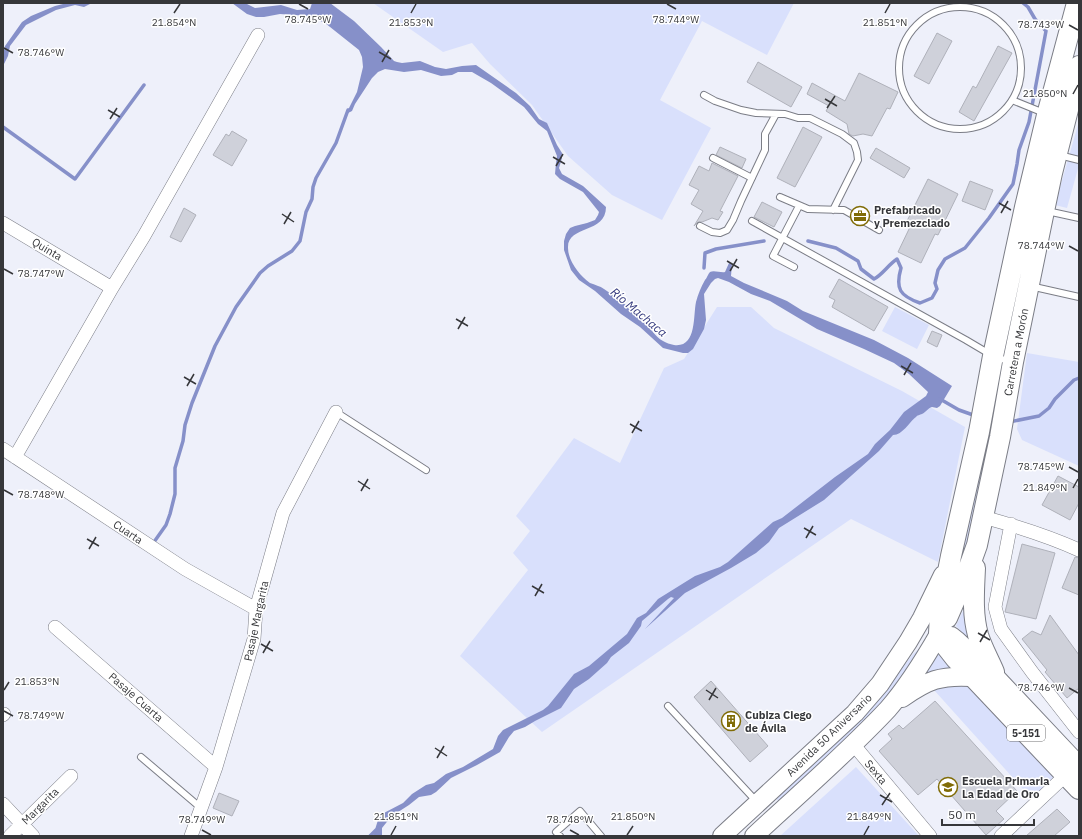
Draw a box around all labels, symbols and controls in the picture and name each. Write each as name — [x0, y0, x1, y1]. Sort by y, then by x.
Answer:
text: 78.745°W — [285, 13, 331, 26]
text: 78.744°W — [653, 13, 699, 26]
text: 21.854°N — [152, 16, 196, 29]
text: 21.853°N — [389, 16, 433, 29]
text: 21.851°N — [863, 16, 907, 29]
text: 78.743°W — [1018, 18, 1064, 31]
text: 78.746°W — [18, 46, 64, 59]
text: 21.850°N — [1023, 87, 1067, 100]
place label: Prefabricado y Premezclado — [874, 203, 950, 230]
office icon: Prefabricado y Premezclado — [849, 205, 871, 227]
street label: Quinta — [29, 235, 65, 264]
text: 78.744°W — [1018, 239, 1064, 252]
text: 78.747°W — [18, 267, 64, 280]
water label: Río Machaca — [608, 284, 670, 340]
street label: Carretera a Morón — [1001, 307, 1031, 397]
text: 78.745°W — [1018, 460, 1064, 473]
text: 21.849°N — [1023, 481, 1067, 494]
text: 78.748°W — [18, 488, 64, 501]
street label: Cuarta — [110, 517, 146, 547]
street label: Pasaje Margarita — [241, 579, 271, 662]
street label: Pasaje Cuarta — [106, 669, 166, 725]
text: 21.853°N — [15, 675, 59, 688]
text: 78.746°W — [1018, 681, 1064, 694]
street label: Avenida 50 Aniversario — [783, 691, 875, 779]
place label: Cubiza Ciego de Ávila — [745, 708, 812, 735]
text: 78.749°W — [18, 709, 64, 722]
building icon: Cubiza Ciego de Ávila — [720, 710, 742, 732]
road number: 5-151 — [1007, 725, 1045, 741]
street label: Sexta — [862, 757, 890, 787]
place label: Escuela Primaria La Edad de Oro — [962, 774, 1049, 801]
school or university icon: Escuela Primaria La Edad de Oro — [937, 776, 959, 798]
street label: Margarita — [19, 784, 62, 827]
scale bar — [942, 801, 1034, 827]
text: 50 m — [948, 807, 976, 822]
text: 21.851°N — [374, 810, 418, 823]
text: 21.850°N — [611, 810, 655, 823]
text: 21.849°N — [847, 810, 891, 823]
text: 78.749°W — [179, 813, 225, 826]
text: 78.748°W — [547, 813, 593, 826]

